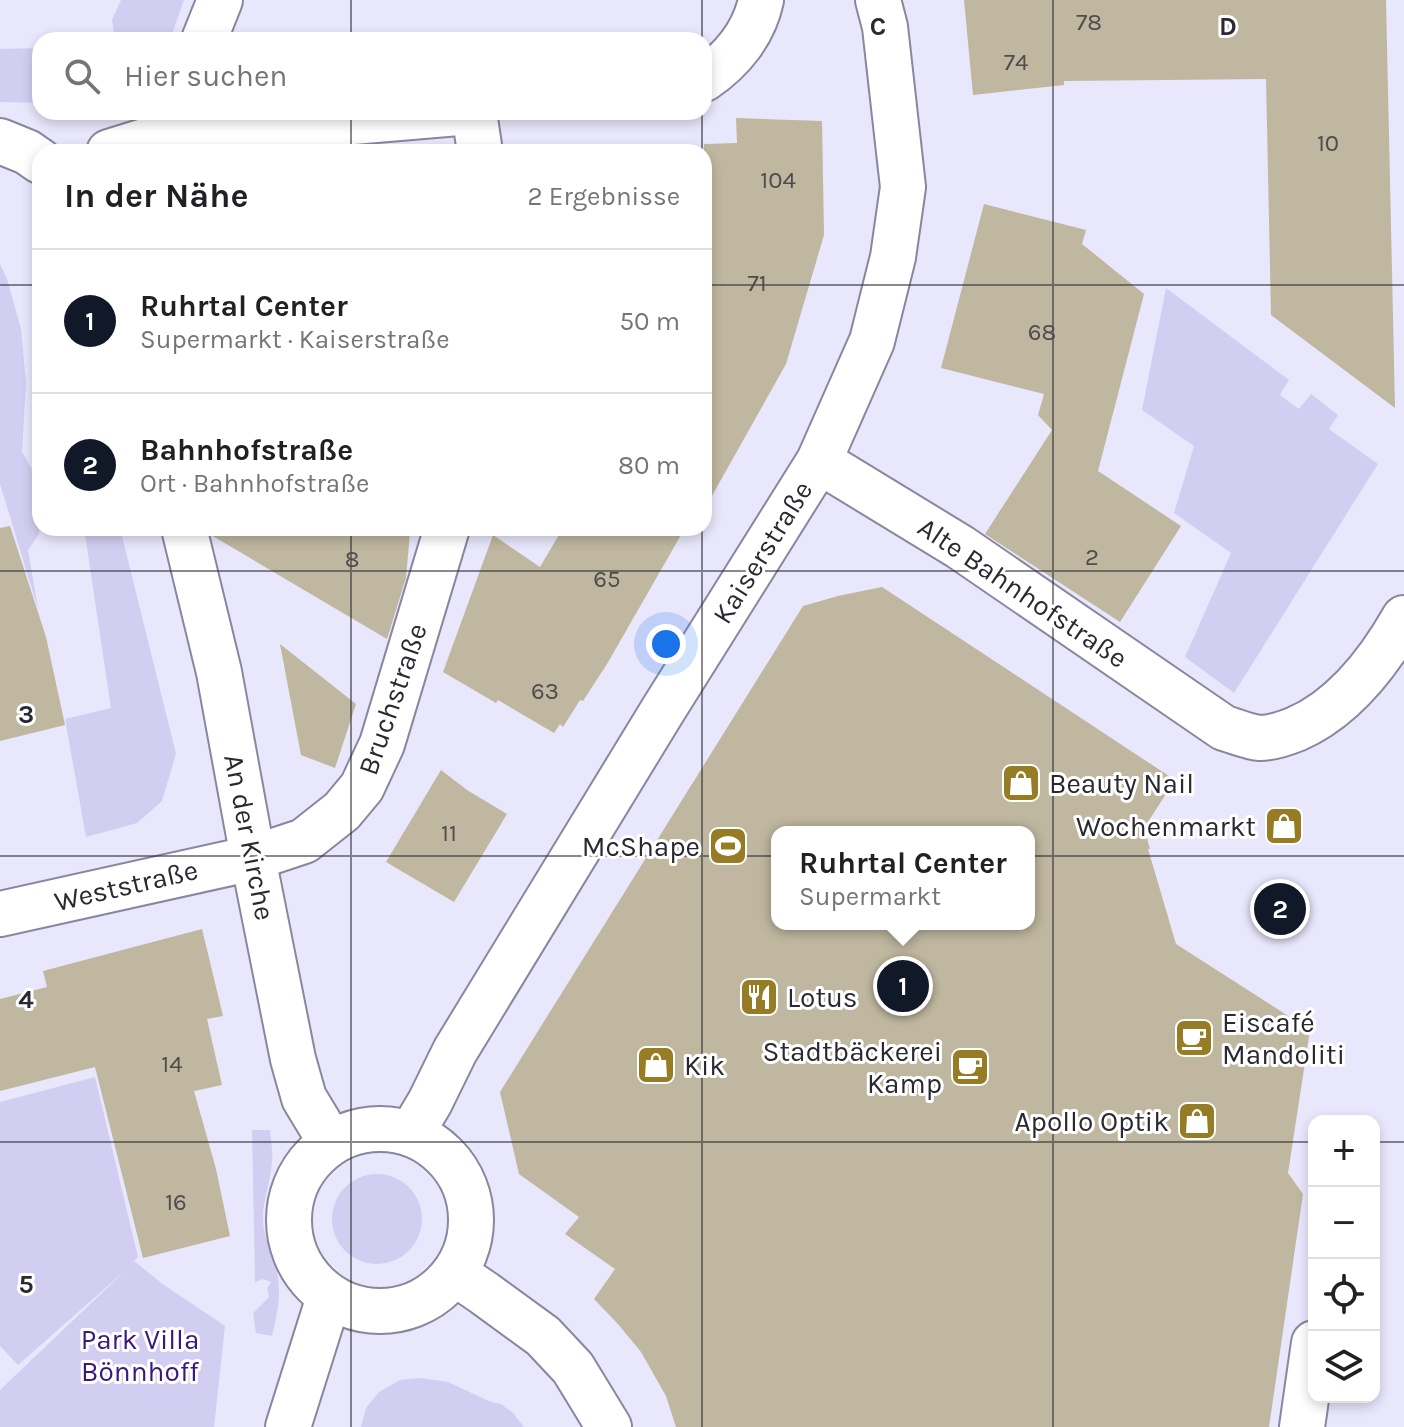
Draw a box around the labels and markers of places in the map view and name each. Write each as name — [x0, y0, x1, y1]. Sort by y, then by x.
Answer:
shop icon: Beauty Nail — [1000, 762, 1042, 804]
place label: Beauty Nail — [1049, 767, 1194, 800]
shop icon: Wochenmarkt — [1263, 805, 1305, 847]
place label: Wochenmarkt — [1076, 810, 1256, 843]
sports icon: McShape — [707, 825, 749, 867]
place label: McShape — [582, 830, 700, 863]
pin: 2 — [1254, 879, 1306, 939]
pin: 1 — [877, 956, 929, 1016]
restaurant icon: Lotus — [738, 976, 780, 1018]
place label: Lotus — [787, 981, 858, 1014]
place label: Eiscafé Mandoliti — [1222, 1006, 1345, 1071]
cafe icon: Eiscafé Mandoliti — [1173, 1017, 1215, 1059]
place label: Stadtbäckerei Kamp — [763, 1035, 942, 1100]
shop icon: Kik — [635, 1044, 677, 1086]
cafe icon: Stadtbäckerei Kamp — [949, 1046, 991, 1088]
place label: Kik — [684, 1049, 725, 1082]
shop icon: Apollo Optik — [1176, 1100, 1218, 1142]
place label: Apollo Optik — [1015, 1105, 1169, 1138]

